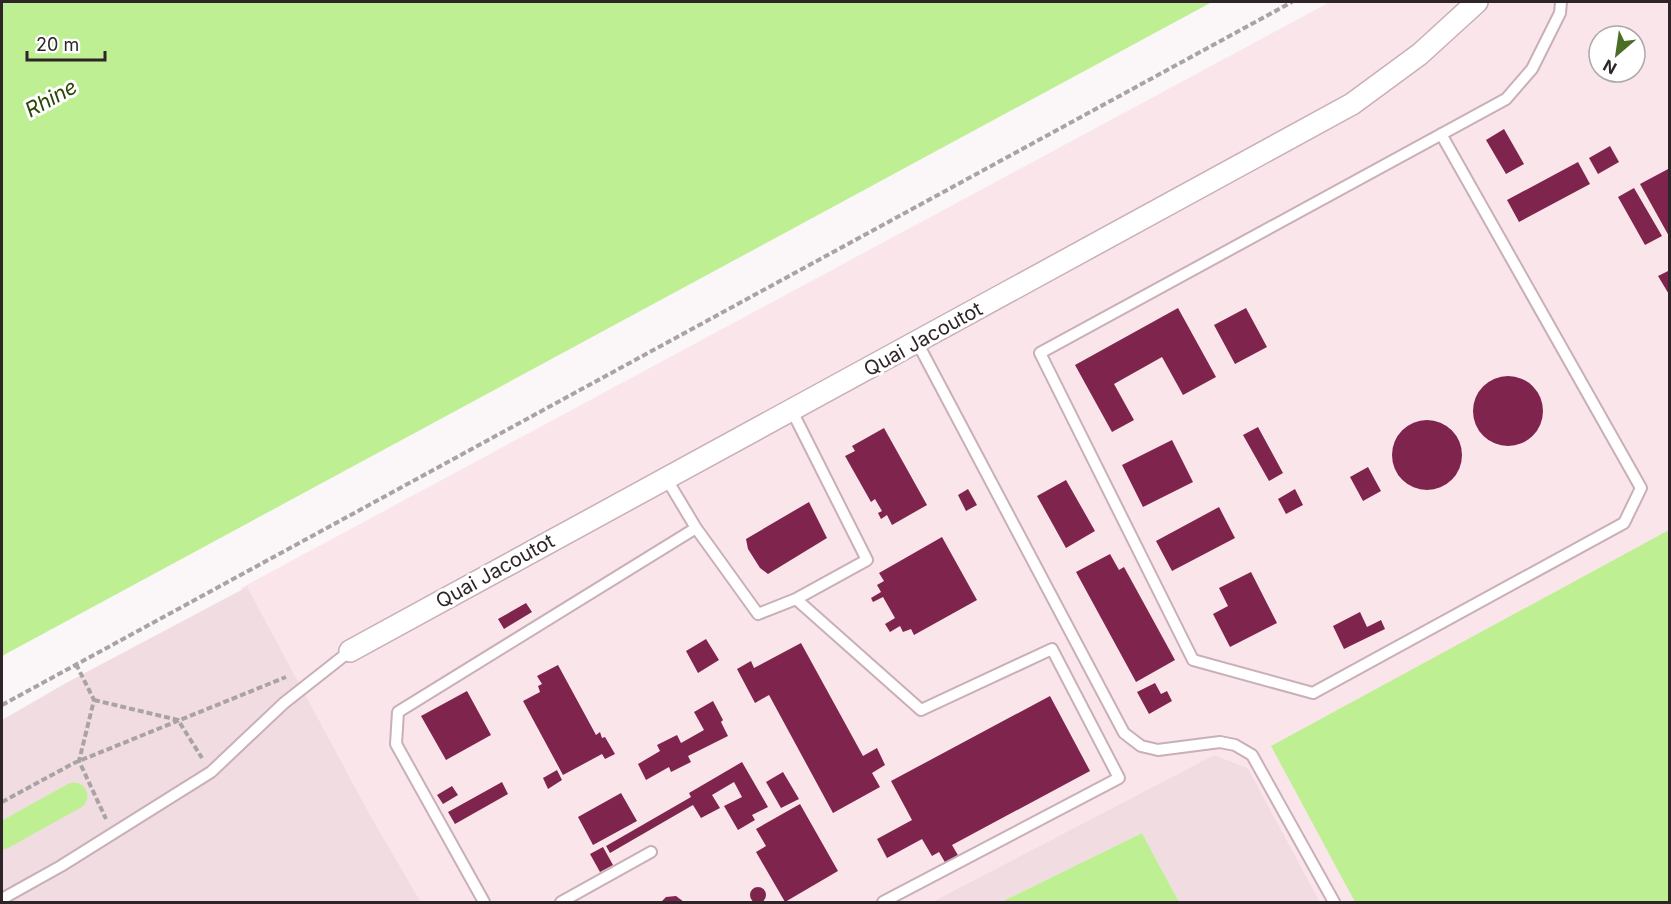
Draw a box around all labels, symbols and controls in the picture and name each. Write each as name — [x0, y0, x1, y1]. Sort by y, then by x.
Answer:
scale bar — [27, 24, 105, 62]
north arrow — [1587, 24, 1647, 84]
text: 20 m — [36, 34, 79, 55]
text: N — [1600, 55, 1620, 79]
water label: Rhine — [21, 74, 81, 122]
street label: Quai Jacoutot — [860, 296, 987, 381]
street label: Quai Jacoutot — [432, 528, 559, 613]

